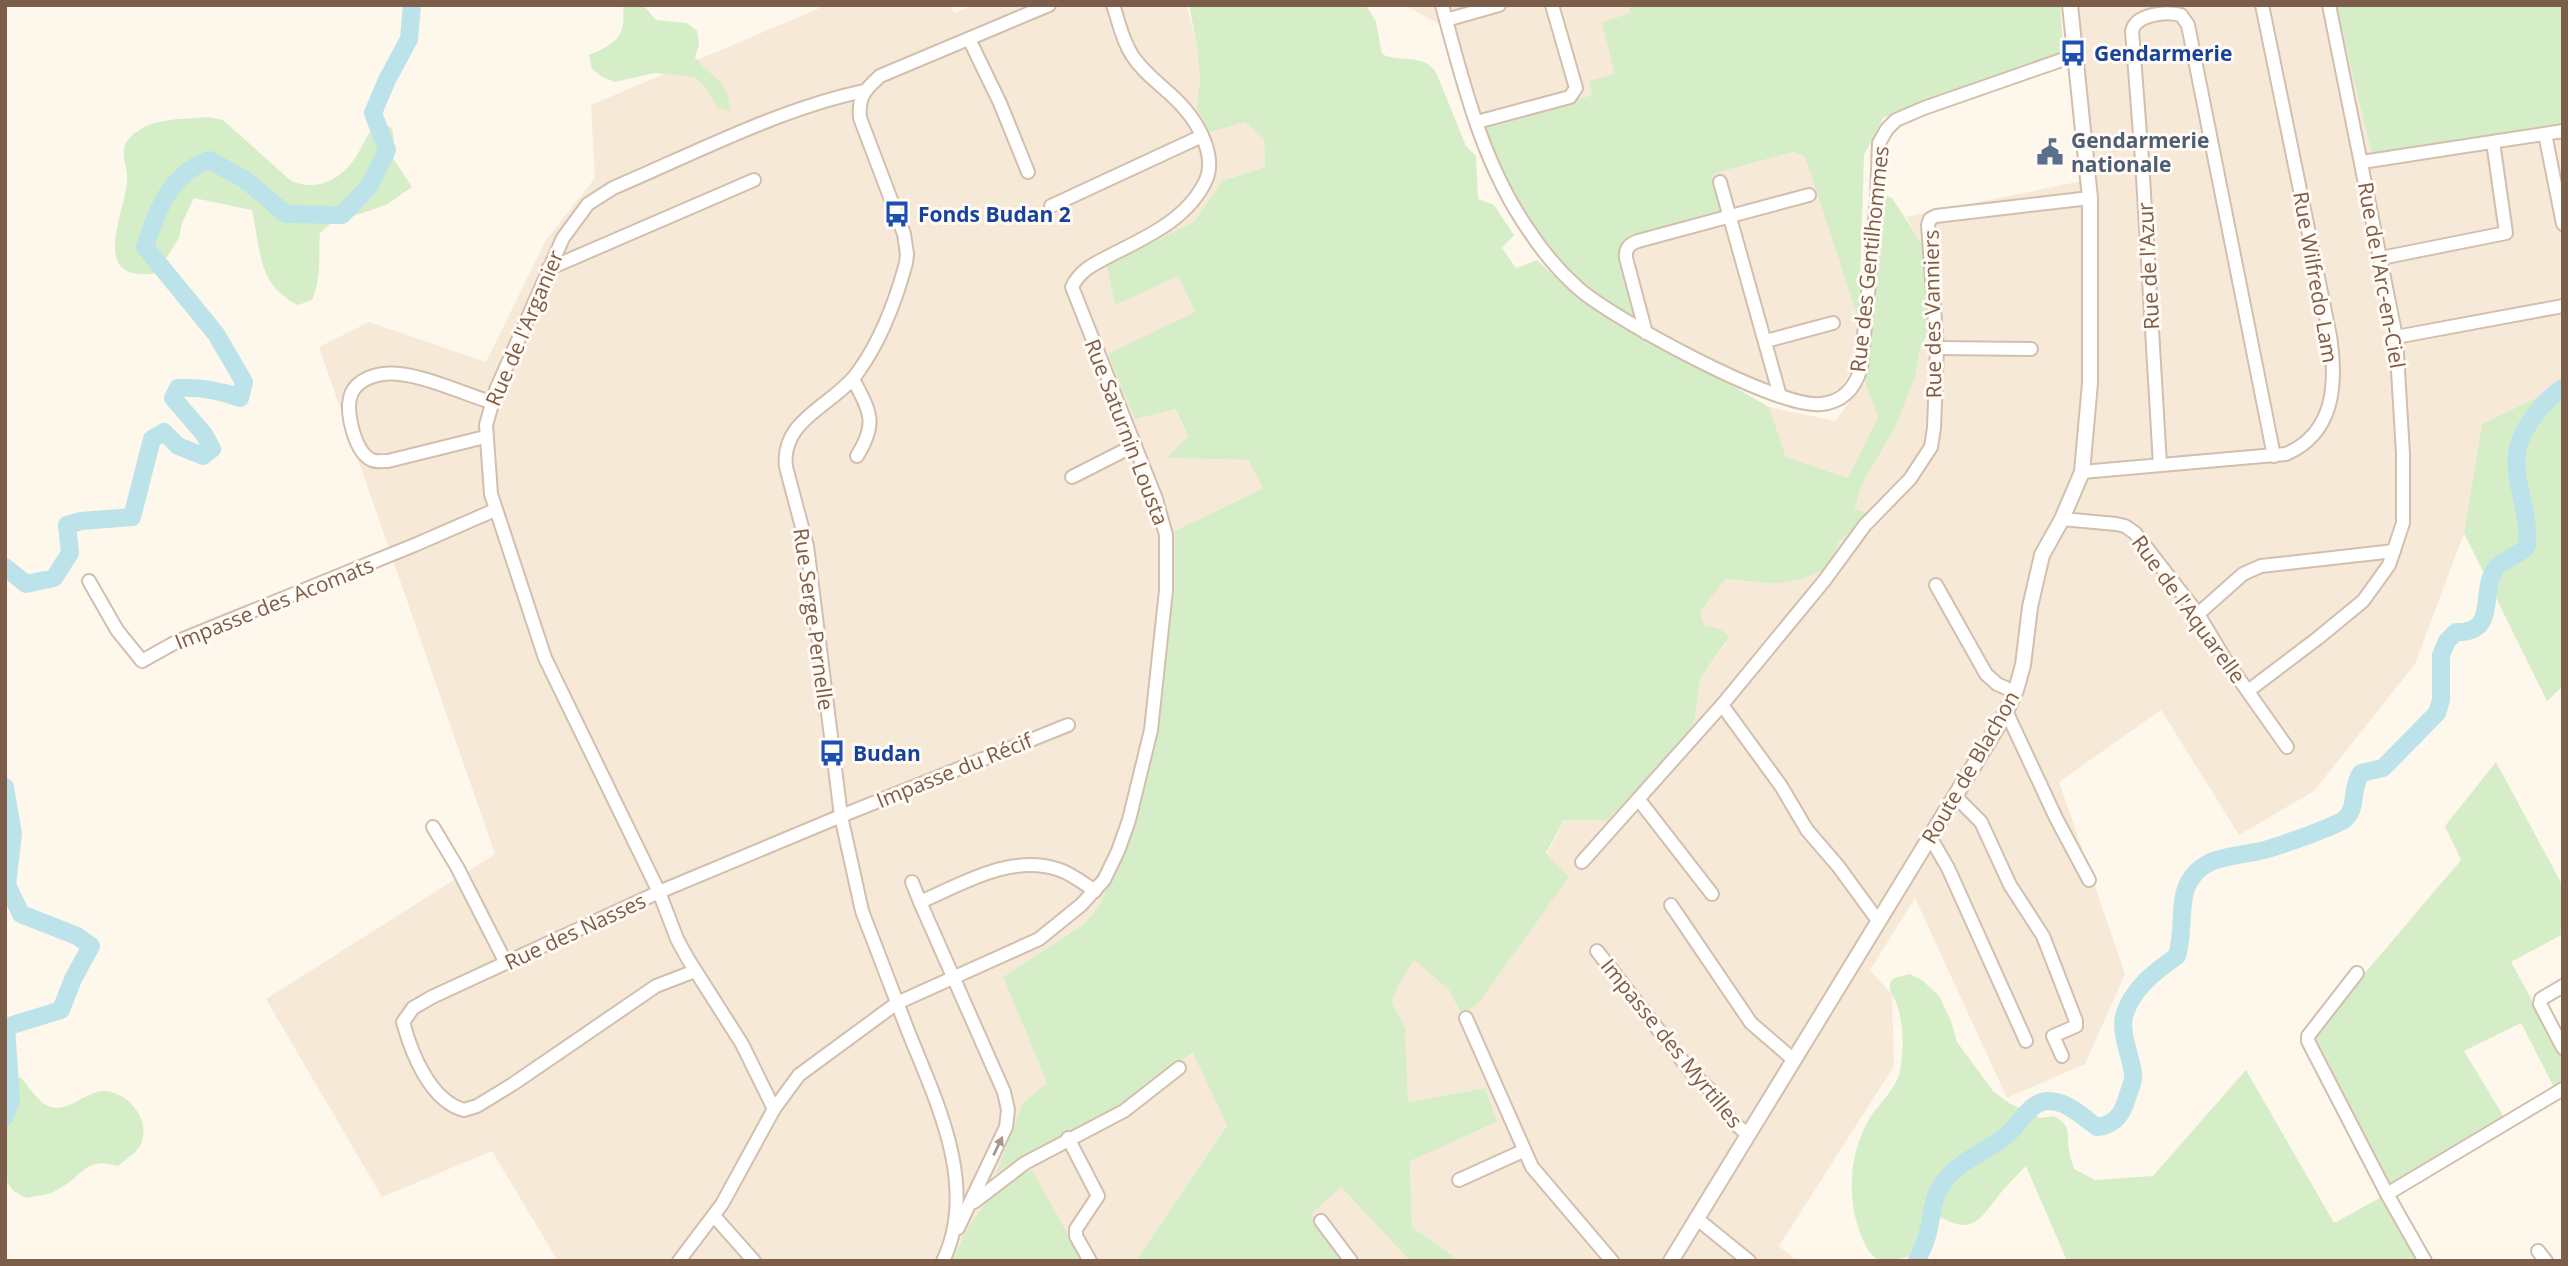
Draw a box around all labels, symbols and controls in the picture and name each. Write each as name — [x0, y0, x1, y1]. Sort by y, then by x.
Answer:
bus stop icon: Gendarmerie — [2058, 38, 2088, 68]
place label: Gendarmerie — [2094, 39, 2232, 67]
place label: Gendarmerie nationale — [2071, 126, 2209, 178]
public building icon: Gendarmerie nationale — [2035, 137, 2065, 167]
street label: Rue des Gentilhommes — [1843, 144, 1895, 374]
street label: Rue de l'Arc-en-Ciel — [2352, 180, 2412, 370]
street label: Rue Wilfredo Lam — [2287, 189, 2345, 365]
bus stop icon: Fonds Budan 2 — [882, 199, 912, 229]
place label: Fonds Budan 2 — [918, 200, 1071, 228]
street label: Rue de l'Azur — [2131, 201, 2165, 330]
street label: Rue des Vanniers — [1917, 229, 1947, 399]
street label: Rue de l'Arganier — [479, 245, 570, 410]
street label: Rue Saturnin Lousta — [1079, 335, 1175, 529]
street label: Rue Serge Pernelle — [787, 526, 841, 712]
street label: Rue de l'Aquarelle — [2126, 529, 2252, 689]
street label: Impasse des Acomats — [171, 550, 377, 656]
street label: Route de Blachon — [1915, 685, 2025, 849]
street label: Impasse du Récif — [872, 725, 1038, 814]
bus stop icon: Budan — [817, 738, 847, 768]
place label: Budan — [853, 739, 921, 767]
street label: Rue des Nasses — [500, 886, 650, 976]
street label: Impasse des Myrtilles — [1595, 952, 1749, 1134]
one-way arrow — [992, 1136, 1004, 1156]

